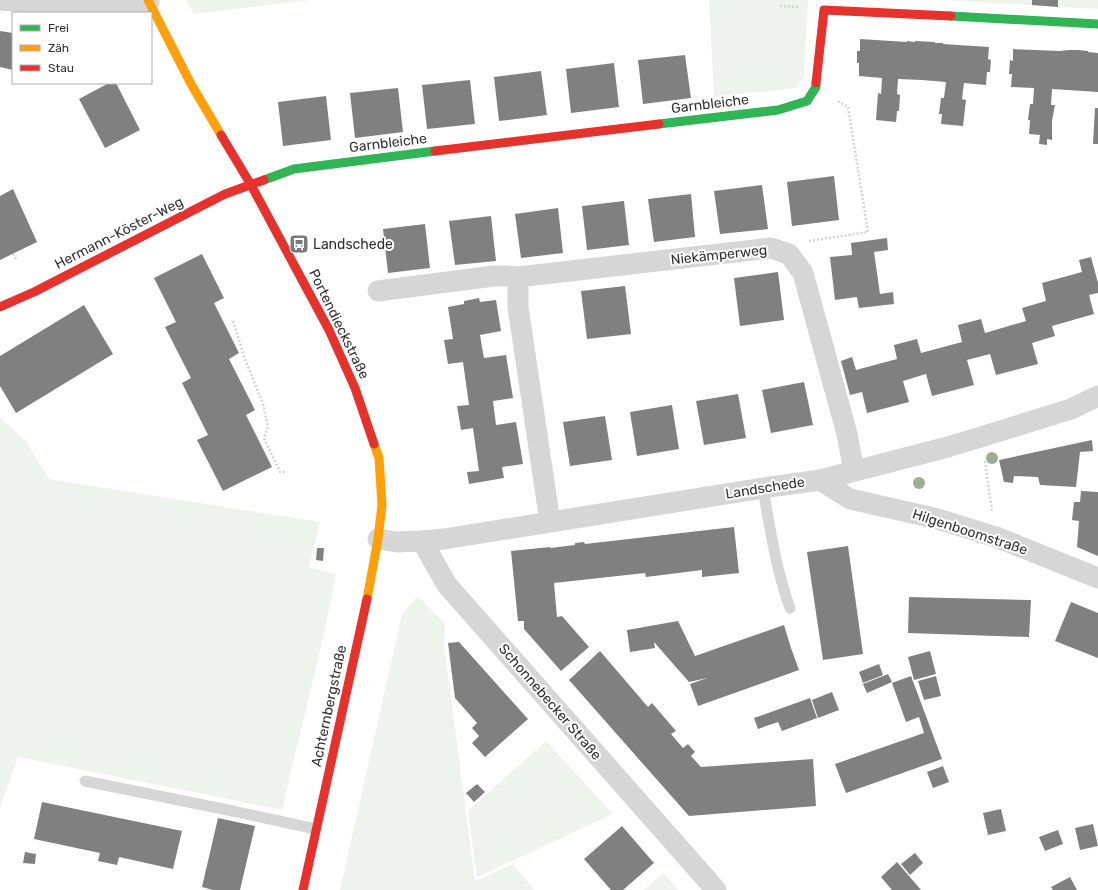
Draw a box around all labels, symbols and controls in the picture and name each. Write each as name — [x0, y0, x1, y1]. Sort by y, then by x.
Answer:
legend — [12, 12, 152, 84]
text: Frei — [48, 21, 69, 35]
text: Zäh — [48, 41, 69, 55]
text: Stau — [48, 61, 74, 75]
street label: Garnbleiche — [670, 91, 750, 117]
street label: Garnbleiche — [348, 130, 428, 156]
street label: Hermann-Köster-Weg — [52, 193, 186, 273]
bus stop icon: Landschede — [288, 233, 310, 255]
place label: Landschede — [313, 236, 393, 253]
street label: Niekämperweg — [670, 241, 768, 269]
street label: Portendieckstraße — [305, 266, 373, 382]
street label: Landschede — [724, 473, 806, 503]
street label: Hilgenboomstraße — [910, 505, 1030, 559]
street label: Schonnebecker Straße — [495, 641, 605, 764]
street label: Achternbergstraße — [308, 643, 350, 768]

